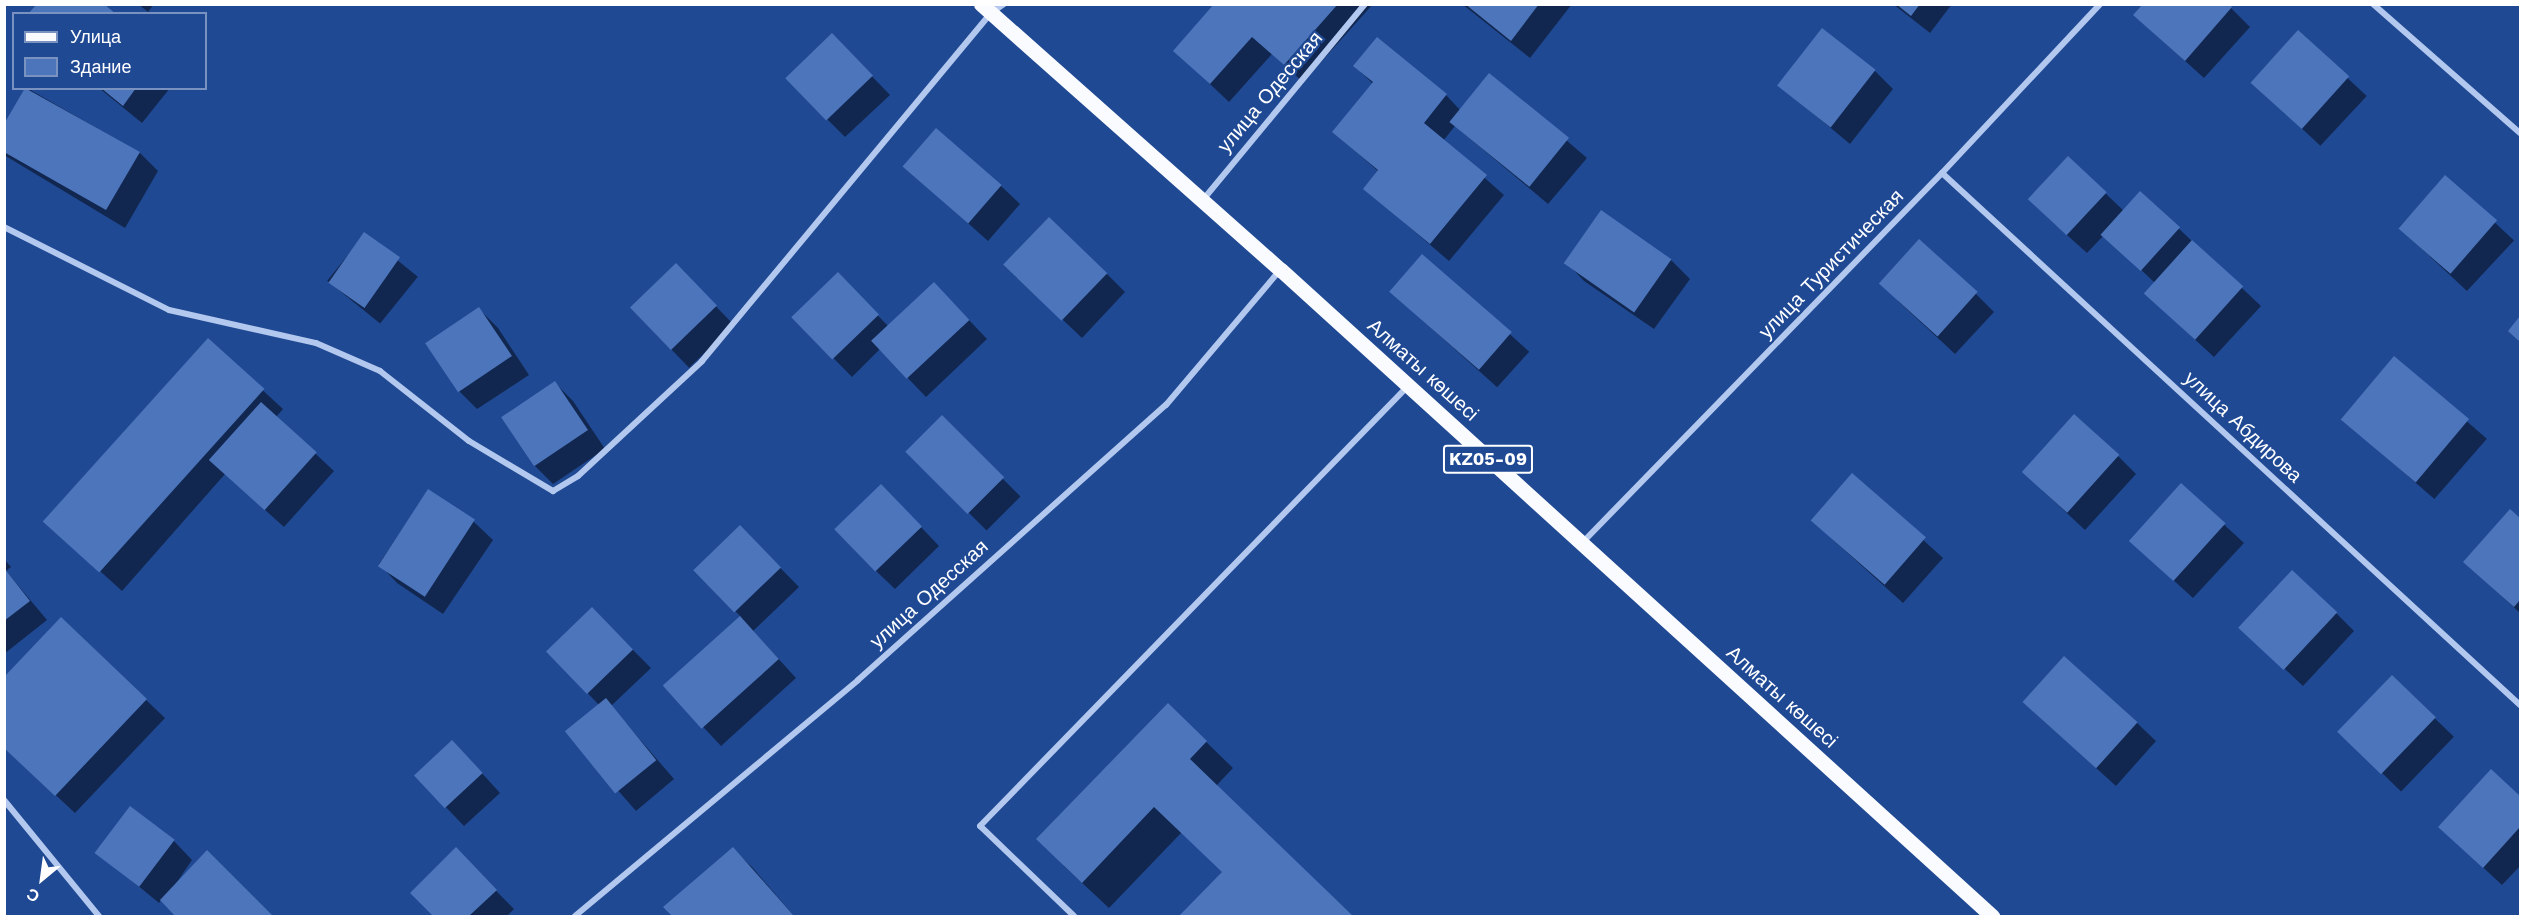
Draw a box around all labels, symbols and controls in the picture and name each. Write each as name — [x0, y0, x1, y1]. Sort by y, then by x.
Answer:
legend — [12, 12, 207, 90]
text: Улица — [70, 26, 121, 47]
street label: улица Одесская — [1212, 27, 1328, 157]
text: Здание — [70, 56, 131, 77]
street label: улица Туристическая — [1754, 184, 1908, 344]
street label: Алматы көшесі — [1362, 314, 1484, 426]
street label: улица Абдирова — [2179, 366, 2307, 488]
road number: KZ05-09 — [1442, 444, 1534, 474]
street label: улица Одесская — [865, 535, 993, 653]
street label: Алматы көшесі — [1721, 641, 1843, 753]
north arrow — [12, 849, 72, 909]
text: С — [23, 884, 43, 906]

